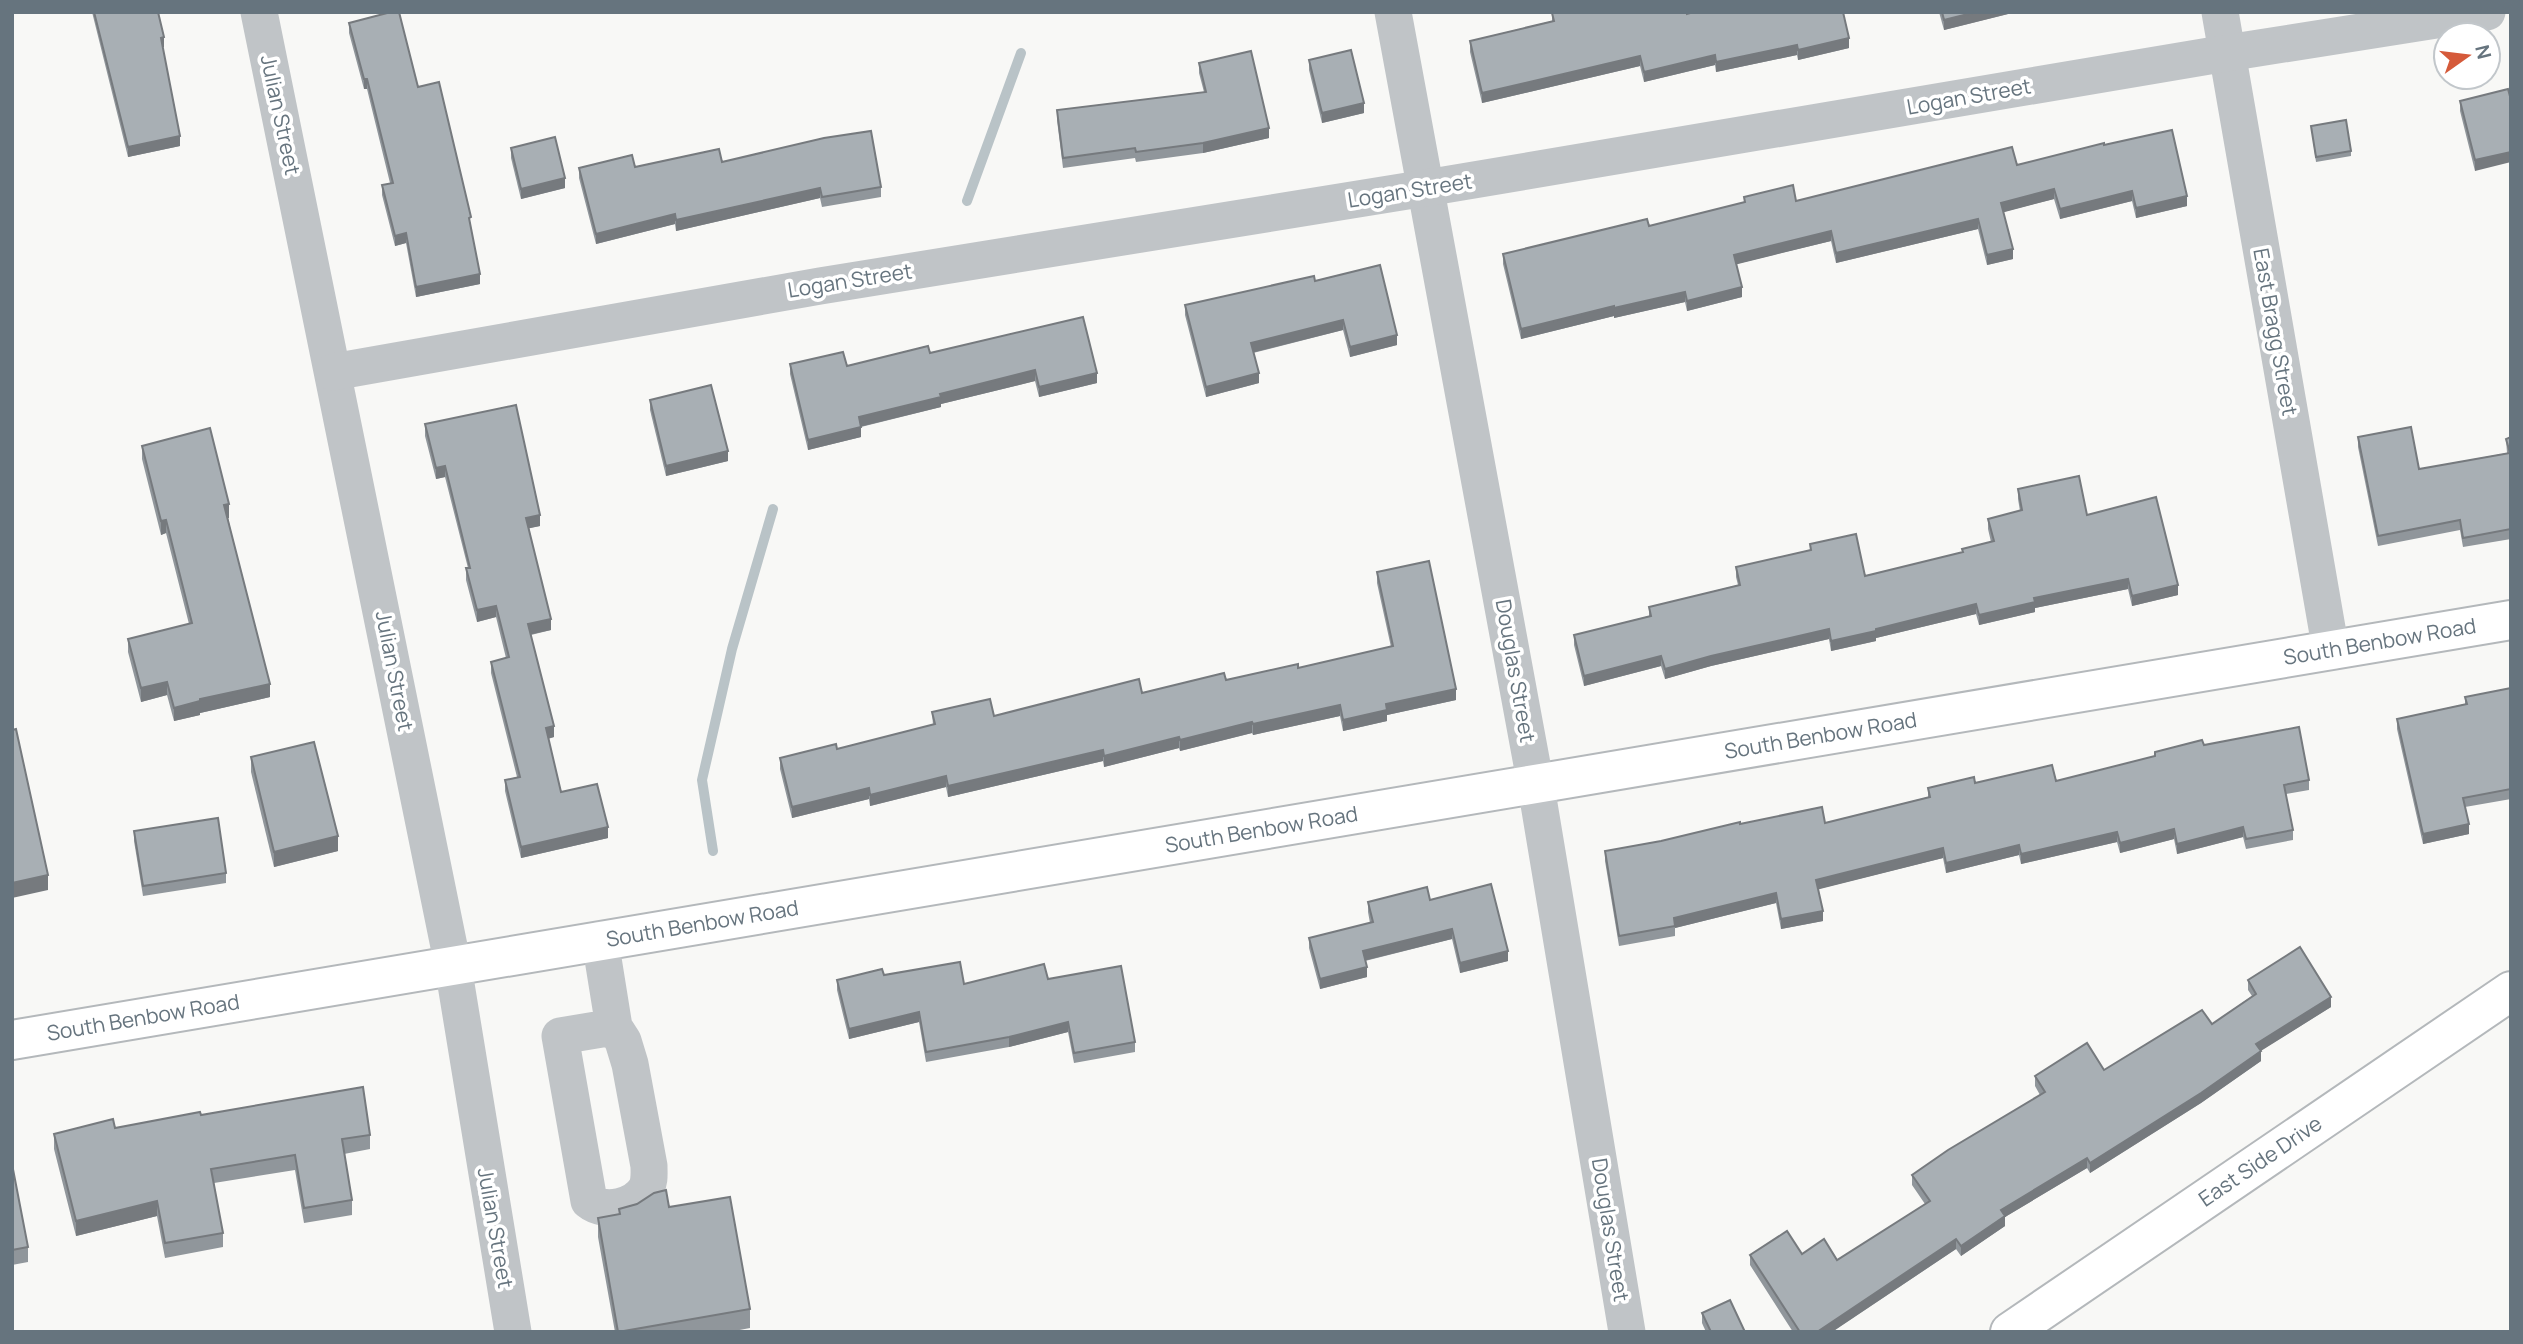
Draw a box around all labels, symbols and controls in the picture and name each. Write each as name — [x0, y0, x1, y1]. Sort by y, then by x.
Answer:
north arrow — [2432, 21, 2502, 91]
text: N — [2469, 42, 2498, 62]
street label: Julian Street — [255, 52, 307, 177]
street label: Logan Street — [1905, 71, 2033, 121]
street label: Logan Street — [1346, 166, 1474, 214]
street label: East Bragg Street — [2247, 246, 2305, 418]
street label: Logan Street — [786, 256, 914, 304]
street label: Douglas Street — [1490, 597, 1542, 745]
street label: Julian Street — [370, 608, 420, 733]
street label: South Benbow Road — [2281, 611, 2478, 671]
street label: South Benbow Road — [1722, 705, 1919, 765]
street label: South Benbow Road — [1163, 799, 1360, 859]
street label: South Benbow Road — [604, 893, 801, 953]
street label: South Benbow Road — [45, 987, 241, 1047]
street label: East Side Drive — [2193, 1109, 2327, 1213]
street label: Douglas Street — [1586, 1156, 1636, 1304]
street label: Julian Street — [472, 1165, 520, 1290]

